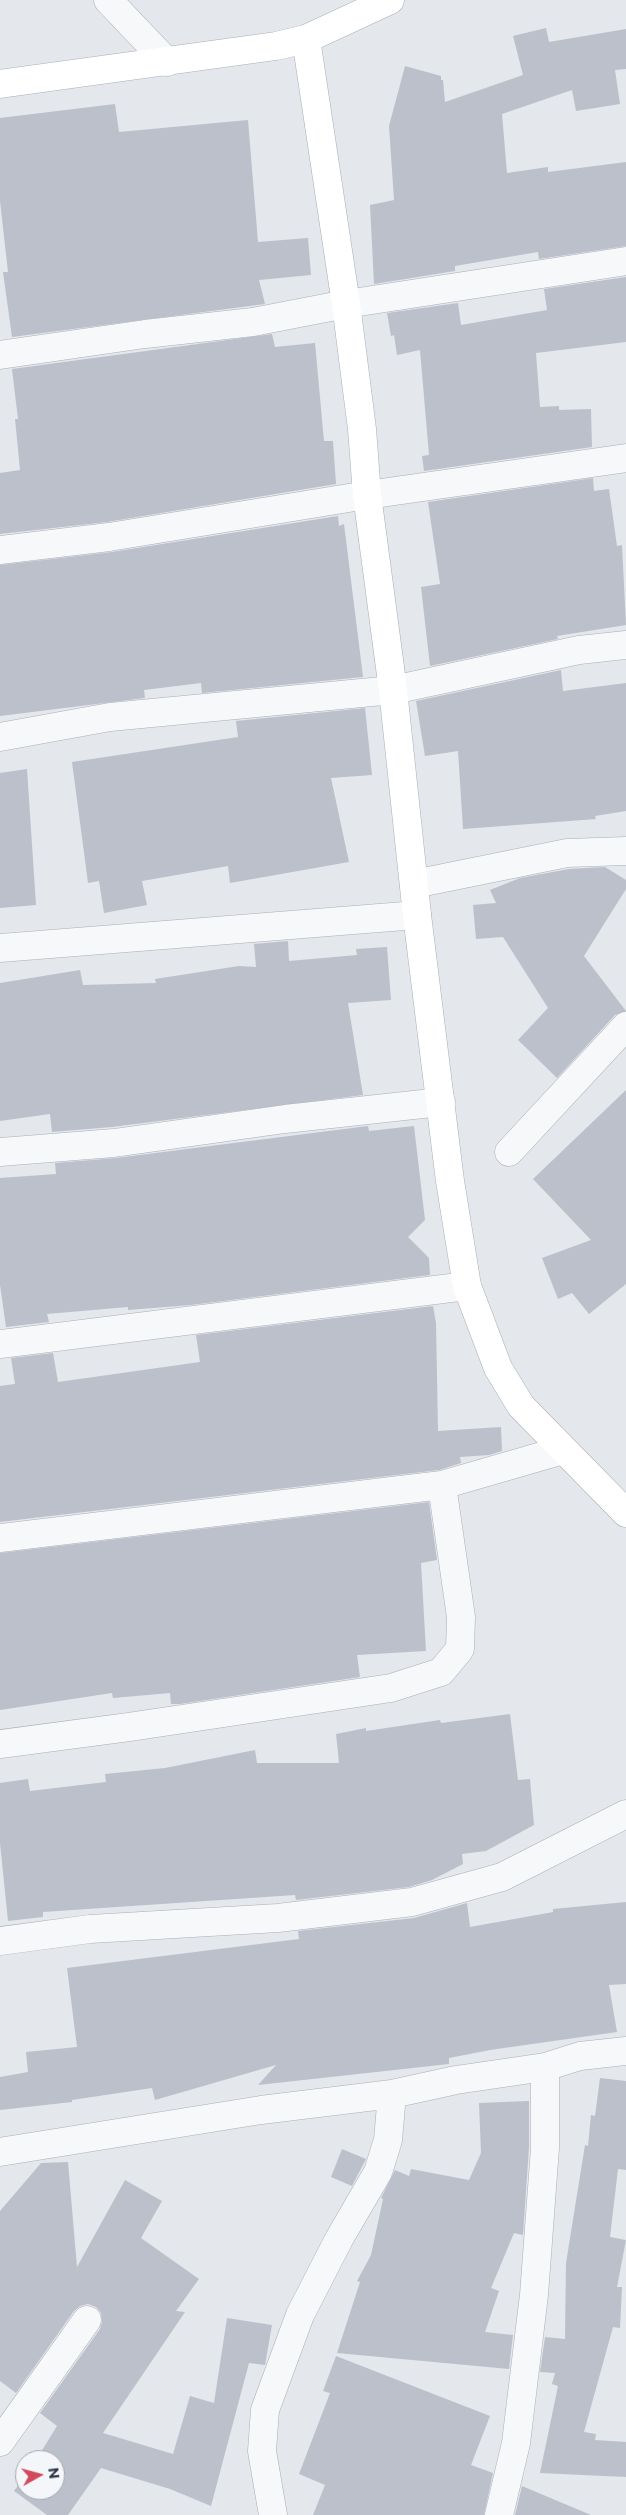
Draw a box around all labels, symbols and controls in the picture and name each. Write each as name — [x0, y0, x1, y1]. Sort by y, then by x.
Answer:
north arrow — [15, 2450, 65, 2500]
text: N — [44, 2467, 64, 2480]

